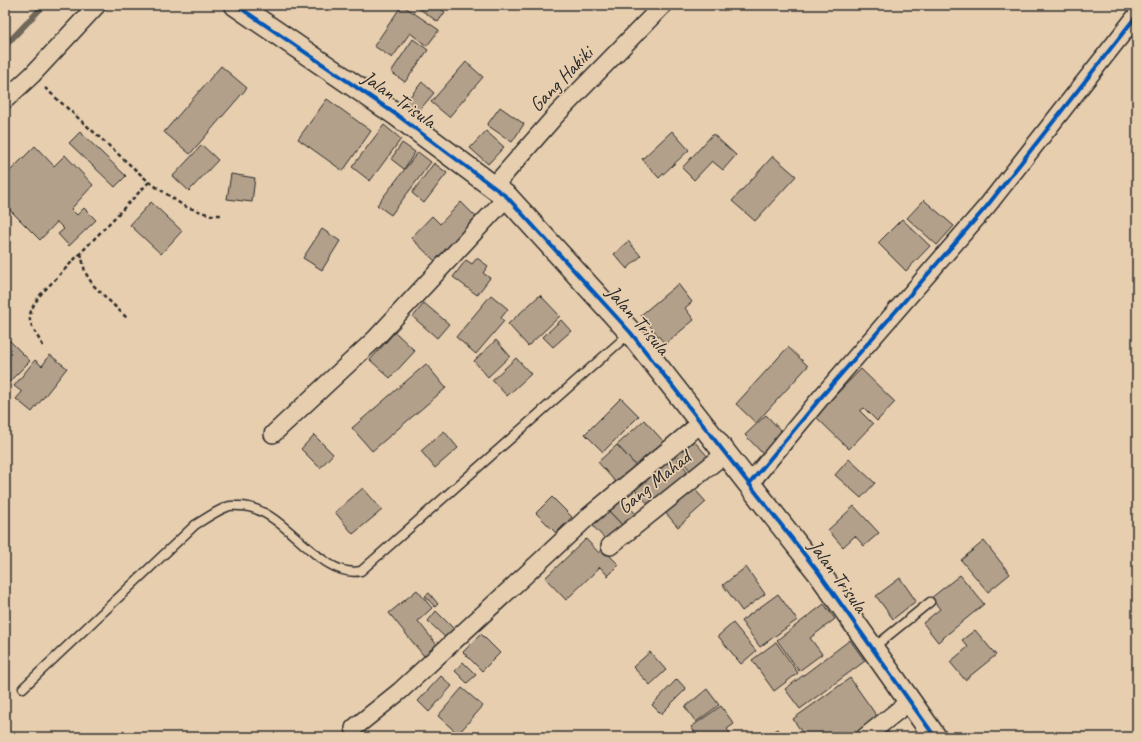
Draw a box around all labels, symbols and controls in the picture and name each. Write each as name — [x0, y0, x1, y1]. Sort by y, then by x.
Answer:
street label: Gang Hakiki — [524, 40, 600, 117]
street label: Jalan Trisula — [357, 64, 442, 135]
street label: Jalan Trisula — [600, 279, 676, 361]
street label: Gang Mahad — [612, 443, 698, 519]
street label: Jalan Trisula — [803, 534, 874, 619]

